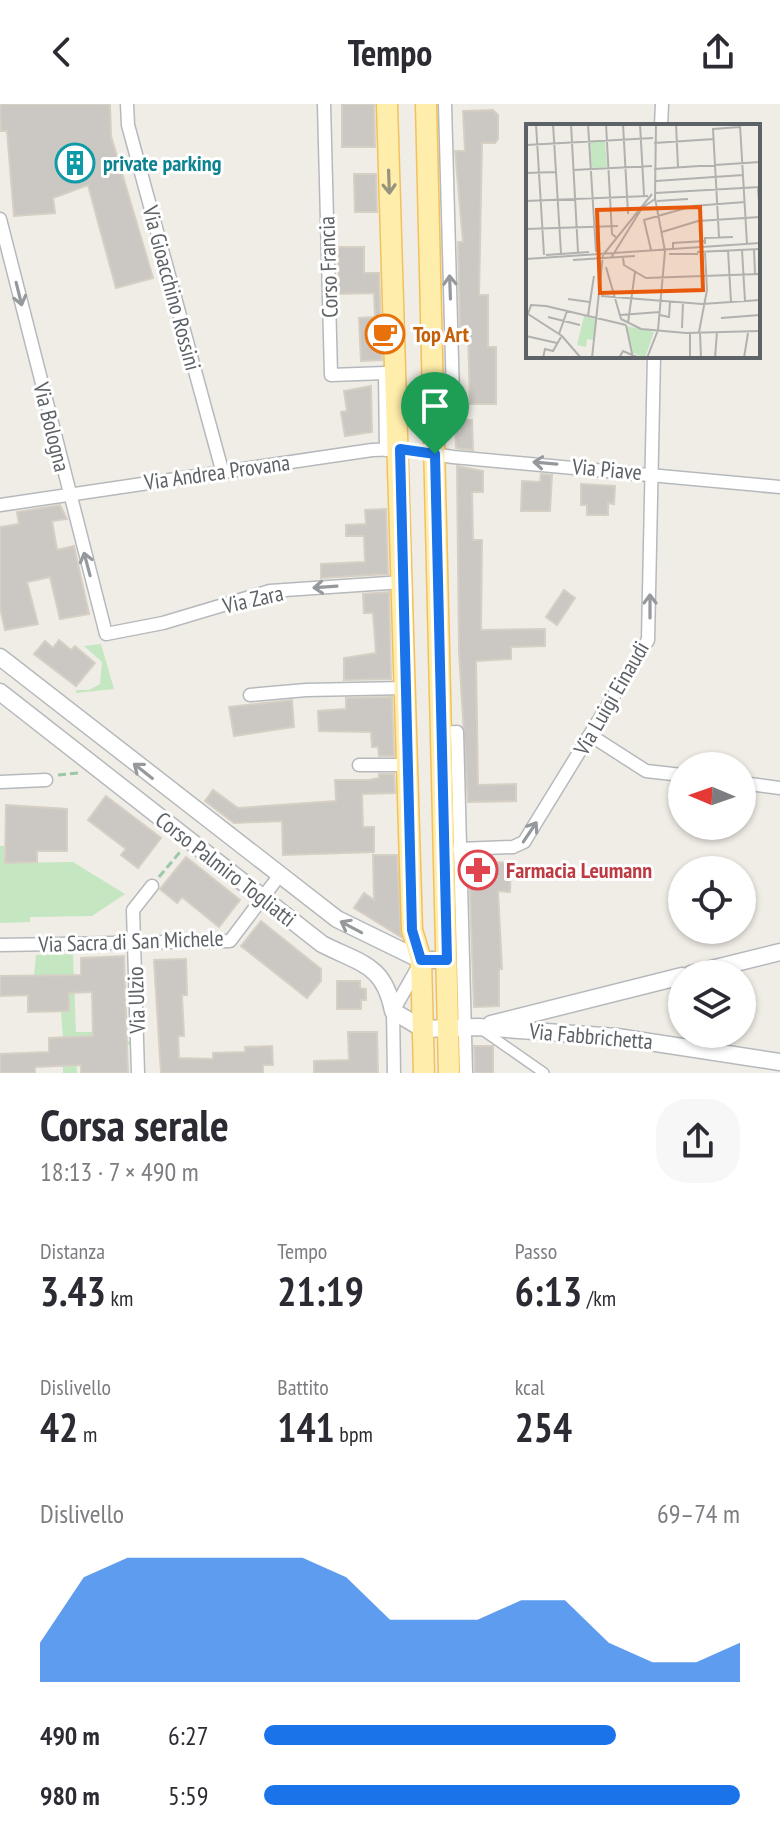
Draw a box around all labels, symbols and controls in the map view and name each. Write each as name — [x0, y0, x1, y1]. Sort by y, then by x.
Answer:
text: Tempo — [348, 29, 432, 76]
icon: back — [40, 30, 84, 74]
icon: share — [696, 30, 740, 74]
inset map — [526, 124, 760, 358]
building icon: private parking — [54, 142, 96, 184]
place label: private parking — [103, 149, 221, 177]
one-way arrow — [382, 168, 397, 195]
street label: Via Gioacchino Rossini — [136, 202, 207, 373]
street label: Corso Francia — [312, 216, 344, 318]
one-way arrow — [443, 274, 458, 301]
one-way arrow — [12, 281, 27, 307]
cafe icon: Top Art — [364, 313, 406, 355]
place label: Top Art — [413, 320, 470, 348]
pin — [401, 372, 469, 454]
street label: Via Bologna — [27, 379, 77, 474]
icon: arrive — [413, 384, 457, 428]
street label: Via Andrea Provana — [142, 448, 291, 496]
street label: Via Piave — [570, 452, 643, 486]
one-way arrow — [532, 455, 559, 470]
one-way arrow — [79, 552, 94, 578]
street label: Via Zara — [219, 578, 286, 620]
one-way arrow — [312, 580, 339, 595]
one-way arrow — [642, 593, 658, 620]
street label: Via Luigi Einaudi — [567, 636, 655, 761]
north arrow — [668, 752, 756, 840]
map controls — [668, 752, 756, 1048]
one-way arrow — [133, 762, 154, 779]
street label: Corso Palmiro Togliatti — [150, 805, 302, 933]
one-way arrow — [522, 821, 538, 843]
pharmacy icon: Farmacia Leumann — [457, 849, 499, 891]
place label: Farmacia Leumann — [506, 856, 652, 884]
button: locate — [668, 856, 756, 944]
one-way arrow — [340, 918, 363, 934]
street label: Via Sacra di San Michele — [37, 924, 224, 958]
button: layers — [668, 960, 756, 1048]
street label: Via Ulzio — [121, 966, 151, 1035]
street label: Via Fabbrichetta — [527, 1017, 654, 1055]
text: Corsa serale — [40, 1096, 229, 1153]
button: share — [656, 1099, 740, 1183]
text: 18:13 · 7 × 490 m — [40, 1155, 199, 1188]
text: Distanza — [40, 1237, 105, 1265]
text: Tempo — [277, 1237, 327, 1265]
text: Passo — [515, 1237, 557, 1265]
text: 3.43 — [40, 1265, 106, 1317]
text: 21:19 — [277, 1265, 364, 1317]
text: 6:13 — [515, 1265, 582, 1317]
text: km — [106, 1284, 133, 1312]
text: /km — [582, 1284, 616, 1312]
text: Dislivello — [40, 1373, 111, 1401]
text: Battito — [277, 1373, 329, 1401]
text: kcal — [515, 1373, 545, 1401]
text: 42 — [40, 1401, 78, 1453]
text: 141 — [277, 1401, 335, 1453]
text: 254 — [515, 1401, 572, 1453]
text: m — [78, 1420, 97, 1448]
text: bpm — [335, 1420, 373, 1448]
text: Dislivello — [40, 1497, 124, 1530]
text: 69–74 m — [657, 1497, 740, 1530]
text: 490 m — [40, 1719, 100, 1752]
text: 6:27 — [168, 1719, 208, 1752]
text: 980 m — [40, 1779, 100, 1812]
text: 5:59 — [168, 1779, 208, 1812]

